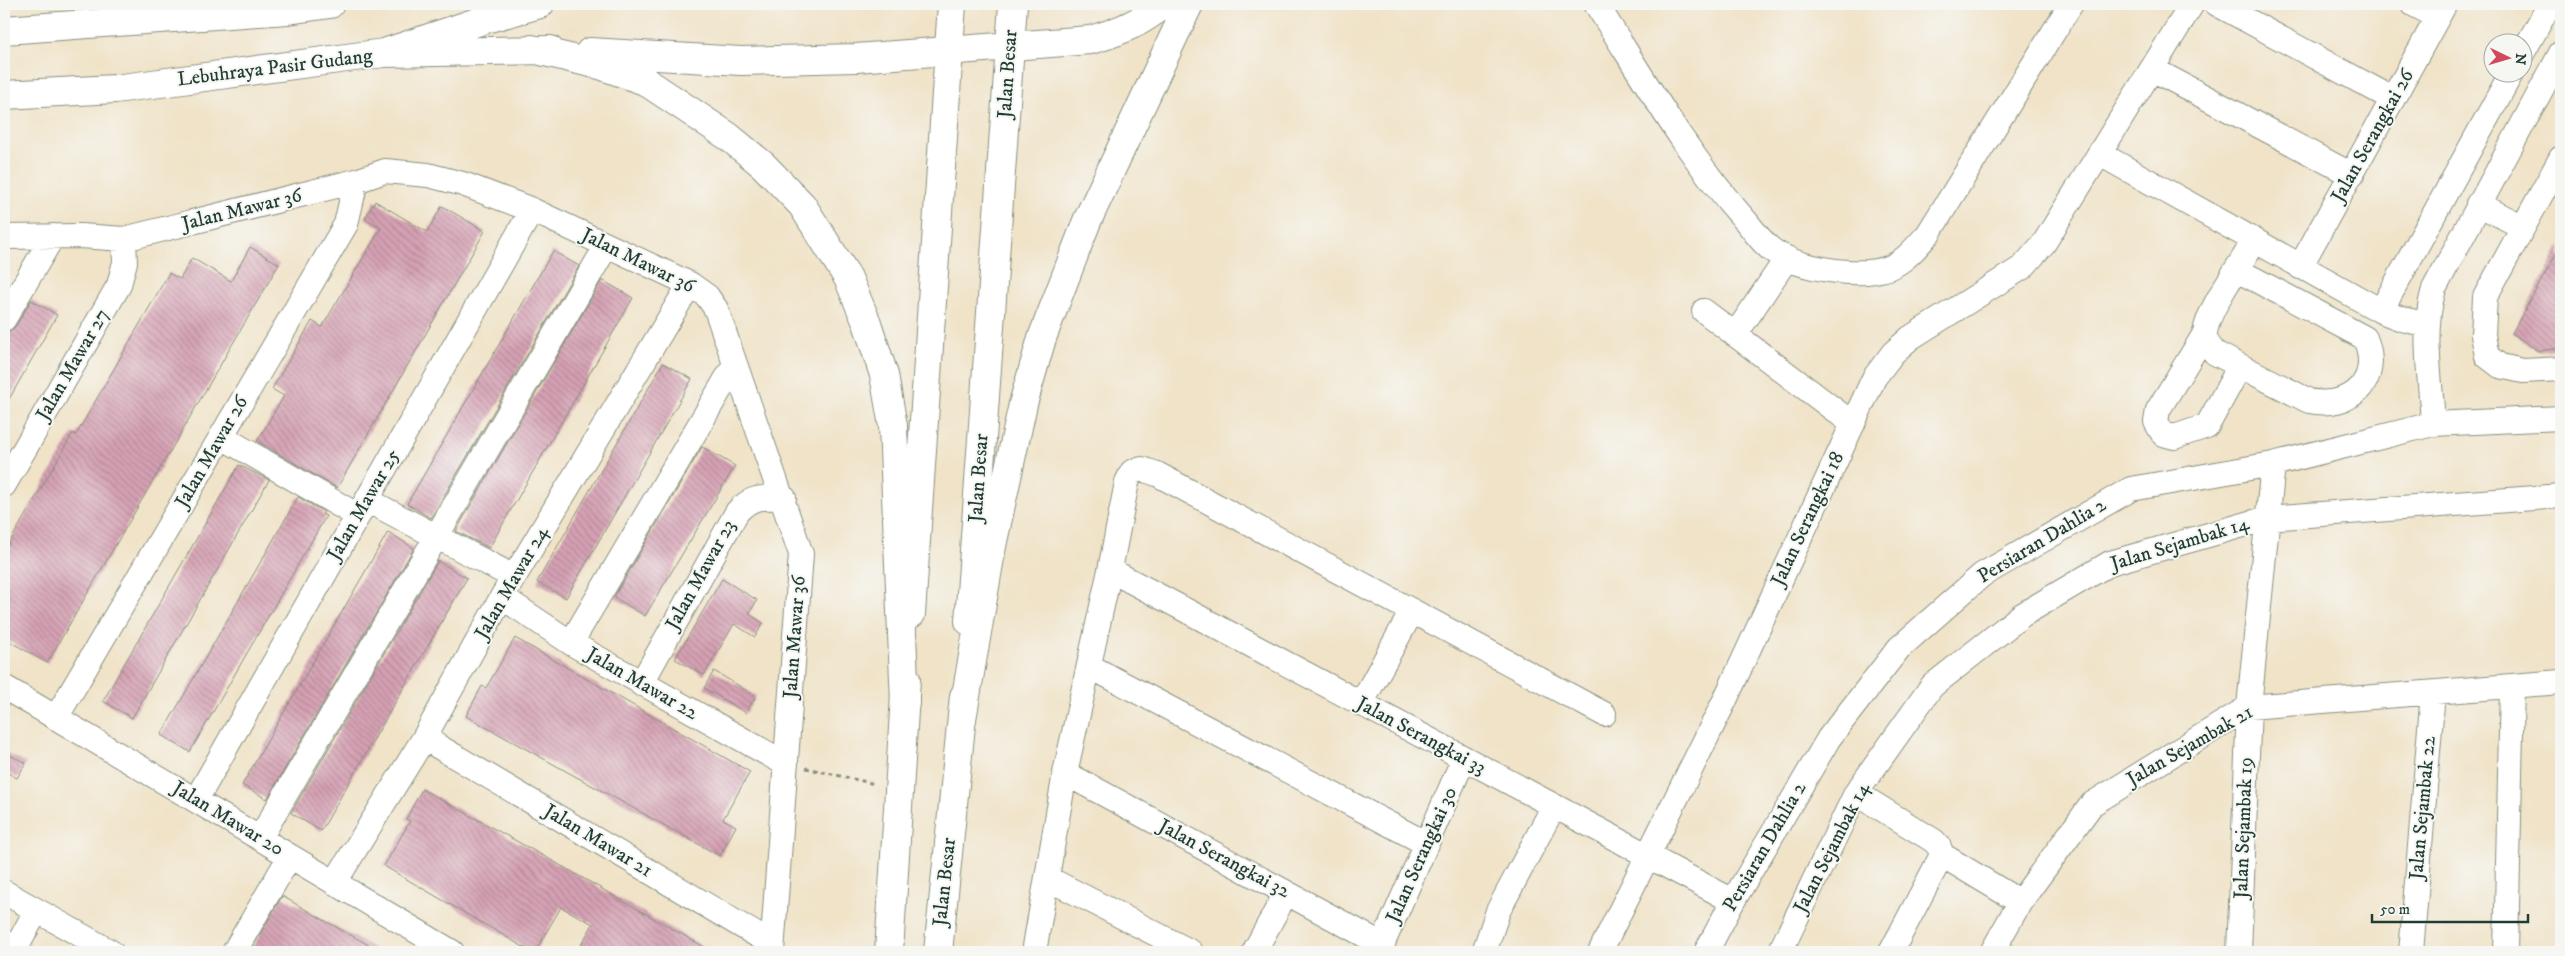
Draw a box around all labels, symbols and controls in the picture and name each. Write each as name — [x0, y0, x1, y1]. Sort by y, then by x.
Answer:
street label: Jalan Besar — [992, 28, 1024, 121]
north arrow — [2482, 32, 2532, 82]
street label: Lebuhraya Pasir Gudang — [176, 44, 374, 92]
text: N — [2510, 53, 2529, 66]
street label: Jalan Serangkai 26 — [2325, 65, 2420, 209]
street label: Jalan Mawar 36 — [177, 183, 305, 237]
street label: Jalan Mawar 36 — [576, 222, 699, 299]
street label: Jalan Mawar 27 — [30, 305, 115, 427]
street label: Jalan Mawar 26 — [169, 391, 254, 514]
street label: Jalan Besar — [963, 432, 995, 525]
street label: Jalan Mawar 25 — [321, 445, 406, 567]
street label: Jalan Serangkai 18 — [1765, 448, 1850, 592]
street label: Persiaran Dahlia 2 — [1973, 493, 2111, 589]
street label: Jalan Sejambak 14 — [2106, 511, 2253, 577]
street label: Jalan Mawar 23 — [659, 515, 742, 636]
street label: Jalan Mawar 24 — [469, 522, 555, 646]
street label: Jalan Mawar 36 — [778, 574, 812, 701]
street label: Jalan Mawar 22 — [580, 641, 702, 726]
street label: Jalan Serangkai 33 — [1350, 690, 1490, 781]
street label: Jalan Sejambak 21 — [2121, 700, 2258, 793]
street label: Jalan Sejambak 22 — [2404, 735, 2442, 883]
street label: Jalan Sejambak 19 — [2229, 757, 2259, 901]
street label: Jalan Mawar 20 — [166, 775, 288, 862]
street label: Persiaran Dahlia 2 — [1718, 778, 1812, 916]
street label: Jalan Sejambak 14 — [1787, 778, 1876, 919]
street label: Jalan Serangkai 30 — [1380, 783, 1463, 929]
street label: Jalan Mawar 21 — [537, 798, 657, 883]
street label: Jalan Serangkai 32 — [1152, 813, 1294, 904]
street label: Jalan Besar — [928, 836, 962, 929]
scale bar — [2372, 891, 2529, 923]
text: 50 m — [2380, 900, 2410, 919]

